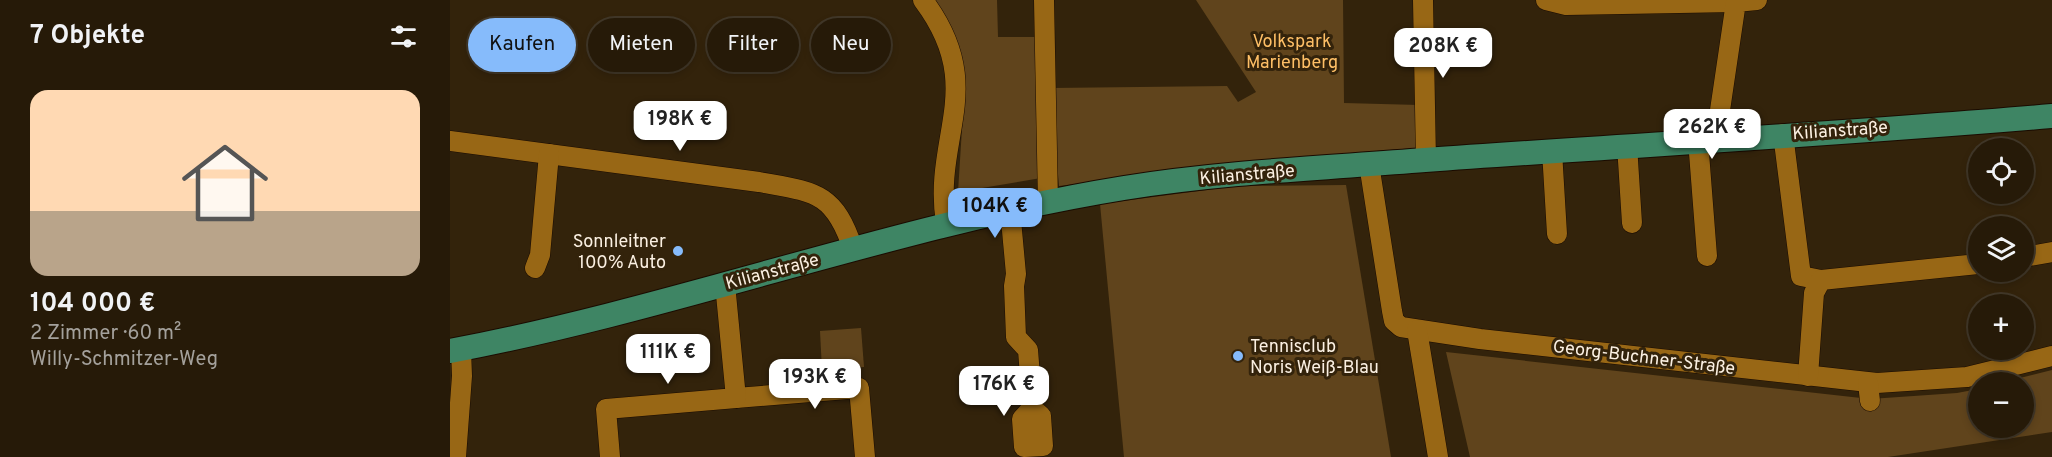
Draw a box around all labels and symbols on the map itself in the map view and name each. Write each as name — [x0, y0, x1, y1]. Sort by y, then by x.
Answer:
pin: 208K € — [1394, 28, 1492, 79]
park label: Volkspark Marienberg — [1246, 31, 1338, 75]
pin: 198K € — [631, 101, 729, 152]
pin: 262K € — [1663, 109, 1761, 160]
street label: Kilianstraße — [1792, 117, 1889, 146]
street label: Kilianstraße — [1198, 160, 1296, 191]
pin: 104K € — [946, 188, 1044, 239]
place label: Sonnleitner 100% Auto — [573, 231, 666, 275]
marker: Sonnleitner 100% Auto — [671, 244, 685, 258]
street label: Kilianstraße — [723, 249, 822, 296]
pin: 111K € — [619, 334, 717, 385]
place label: Tennisclub Noris Weiß-Blau — [1250, 336, 1379, 380]
street label: Georg-Buchner-Straße — [1551, 336, 1736, 381]
marker: Tennisclub Noris Weiß-Blau — [1231, 349, 1245, 363]
pin: 193K € — [766, 359, 864, 410]
pin: 176K € — [955, 366, 1053, 417]

